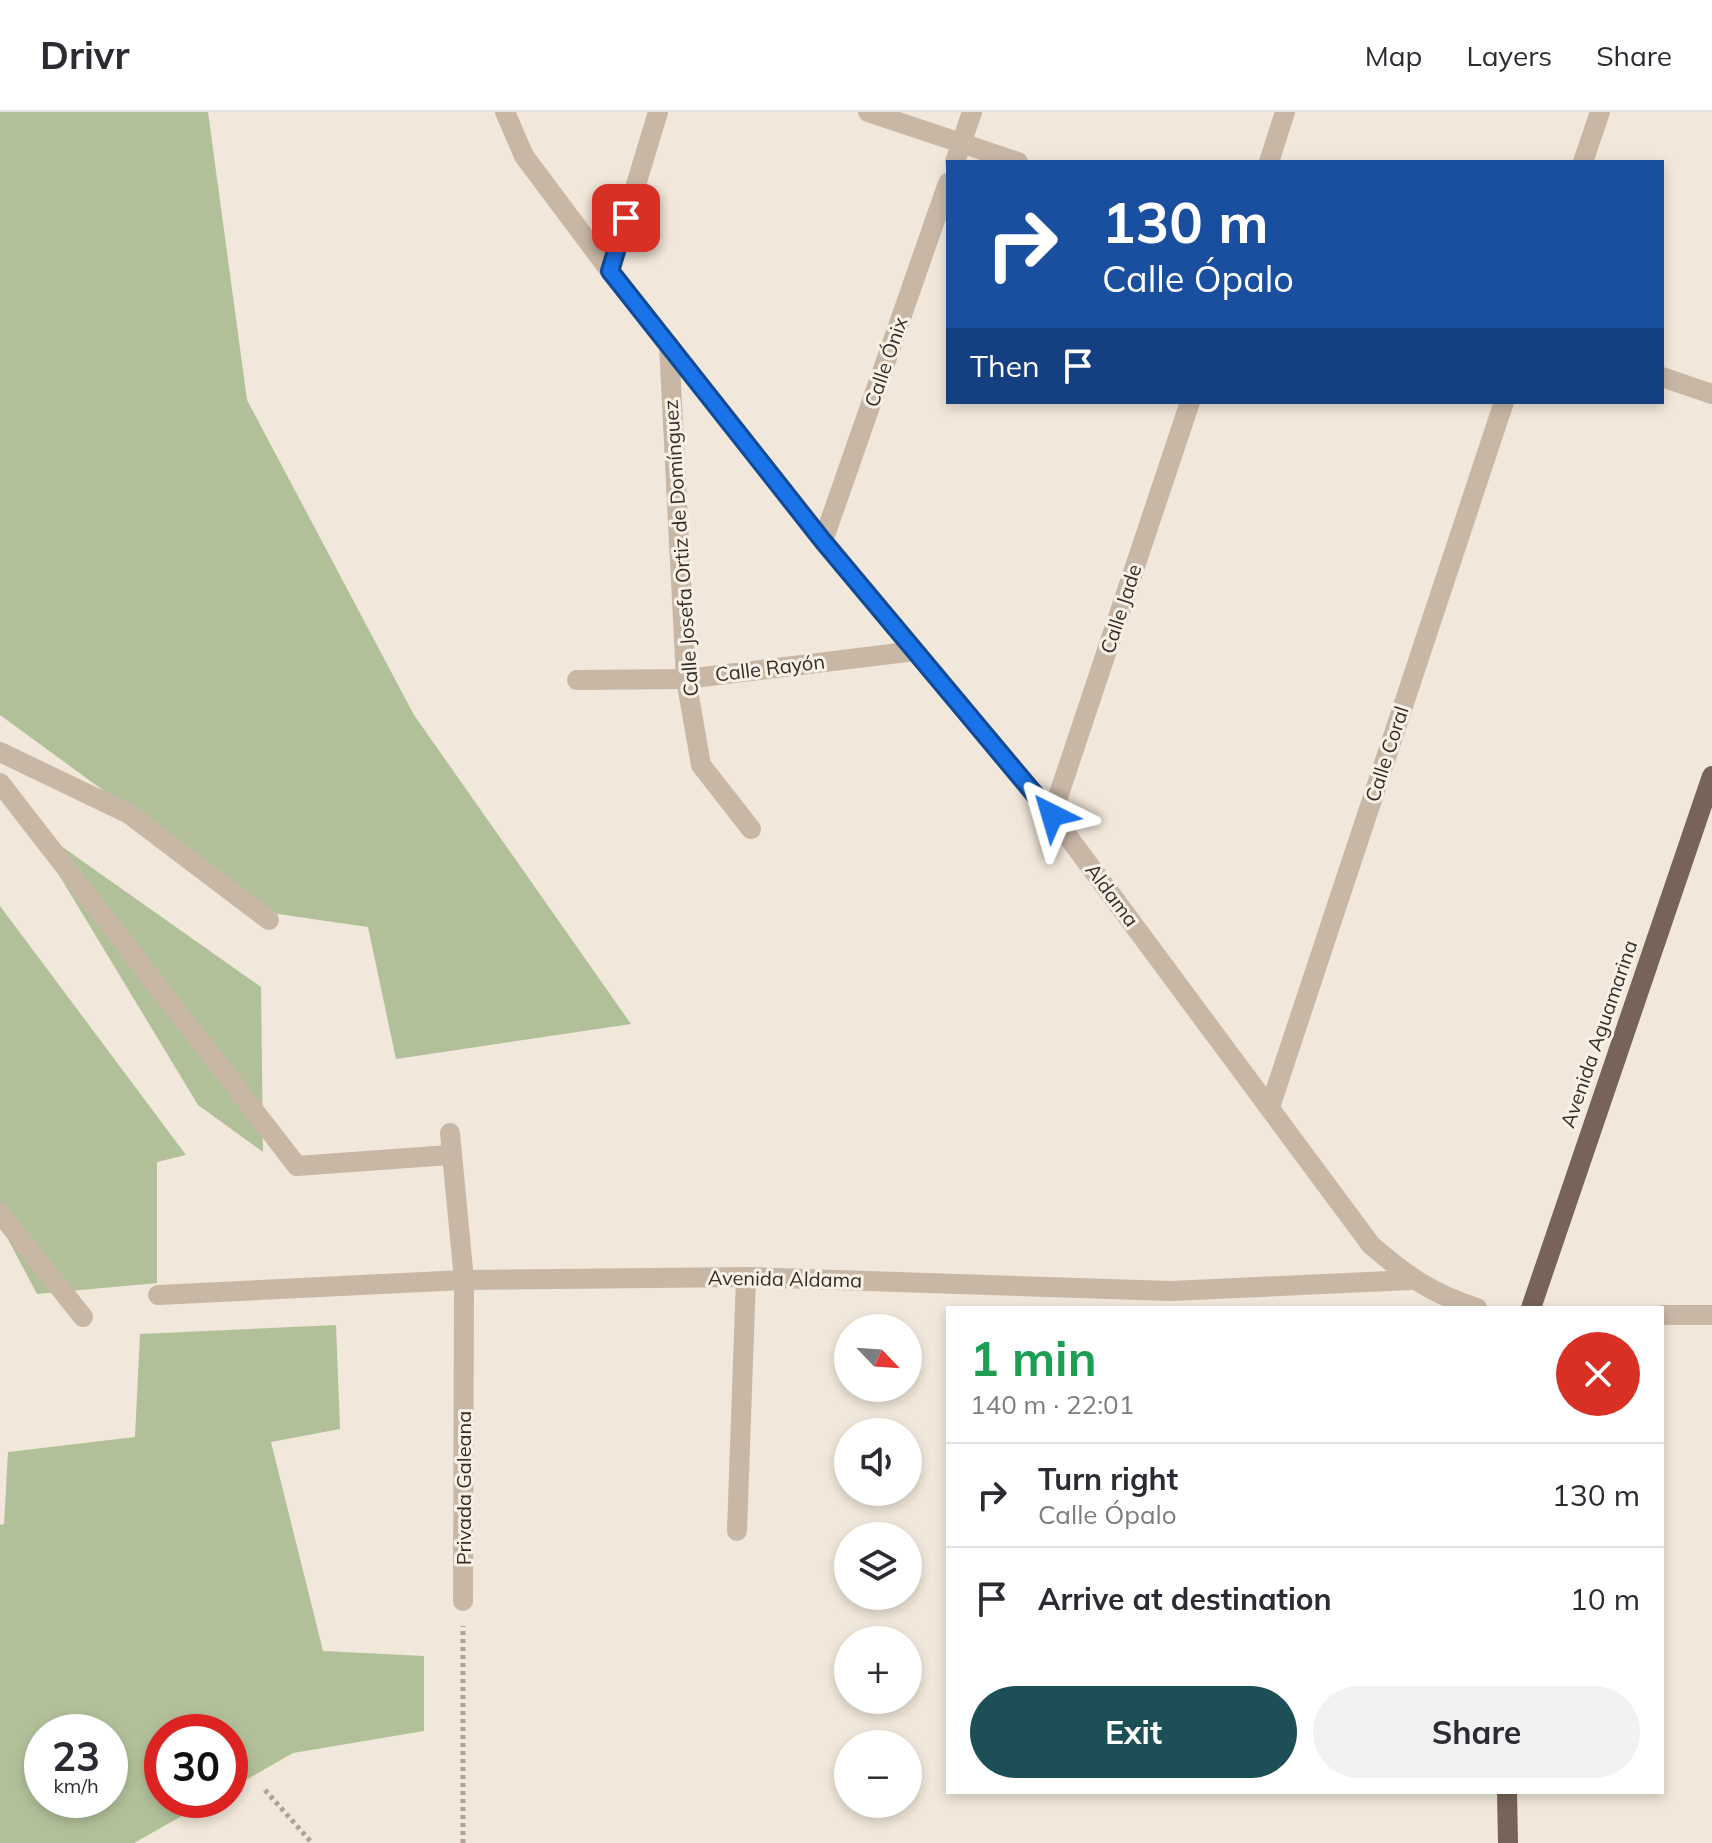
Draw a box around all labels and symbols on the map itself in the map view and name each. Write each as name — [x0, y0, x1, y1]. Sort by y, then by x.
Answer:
pin — [592, 184, 660, 252]
street label: Calle Ónix — [858, 313, 913, 410]
street label: Calle Josefa Ortiz de Domínguez — [658, 399, 703, 697]
street label: Calle Jade — [1094, 561, 1147, 657]
street label: Calle Rayón — [714, 648, 826, 687]
street label: Calle Coral — [1359, 703, 1414, 805]
position arrow — [1010, 773, 1094, 857]
street label: Aldama — [1080, 858, 1144, 931]
street label: Avenida Aguamarina — [1555, 937, 1642, 1131]
street label: Avenida Aldama — [708, 1265, 862, 1292]
north arrow — [834, 1314, 922, 1402]
street label: Privada Galeana — [451, 1411, 476, 1565]
speed limit sign: 30 — [144, 1714, 248, 1818]

